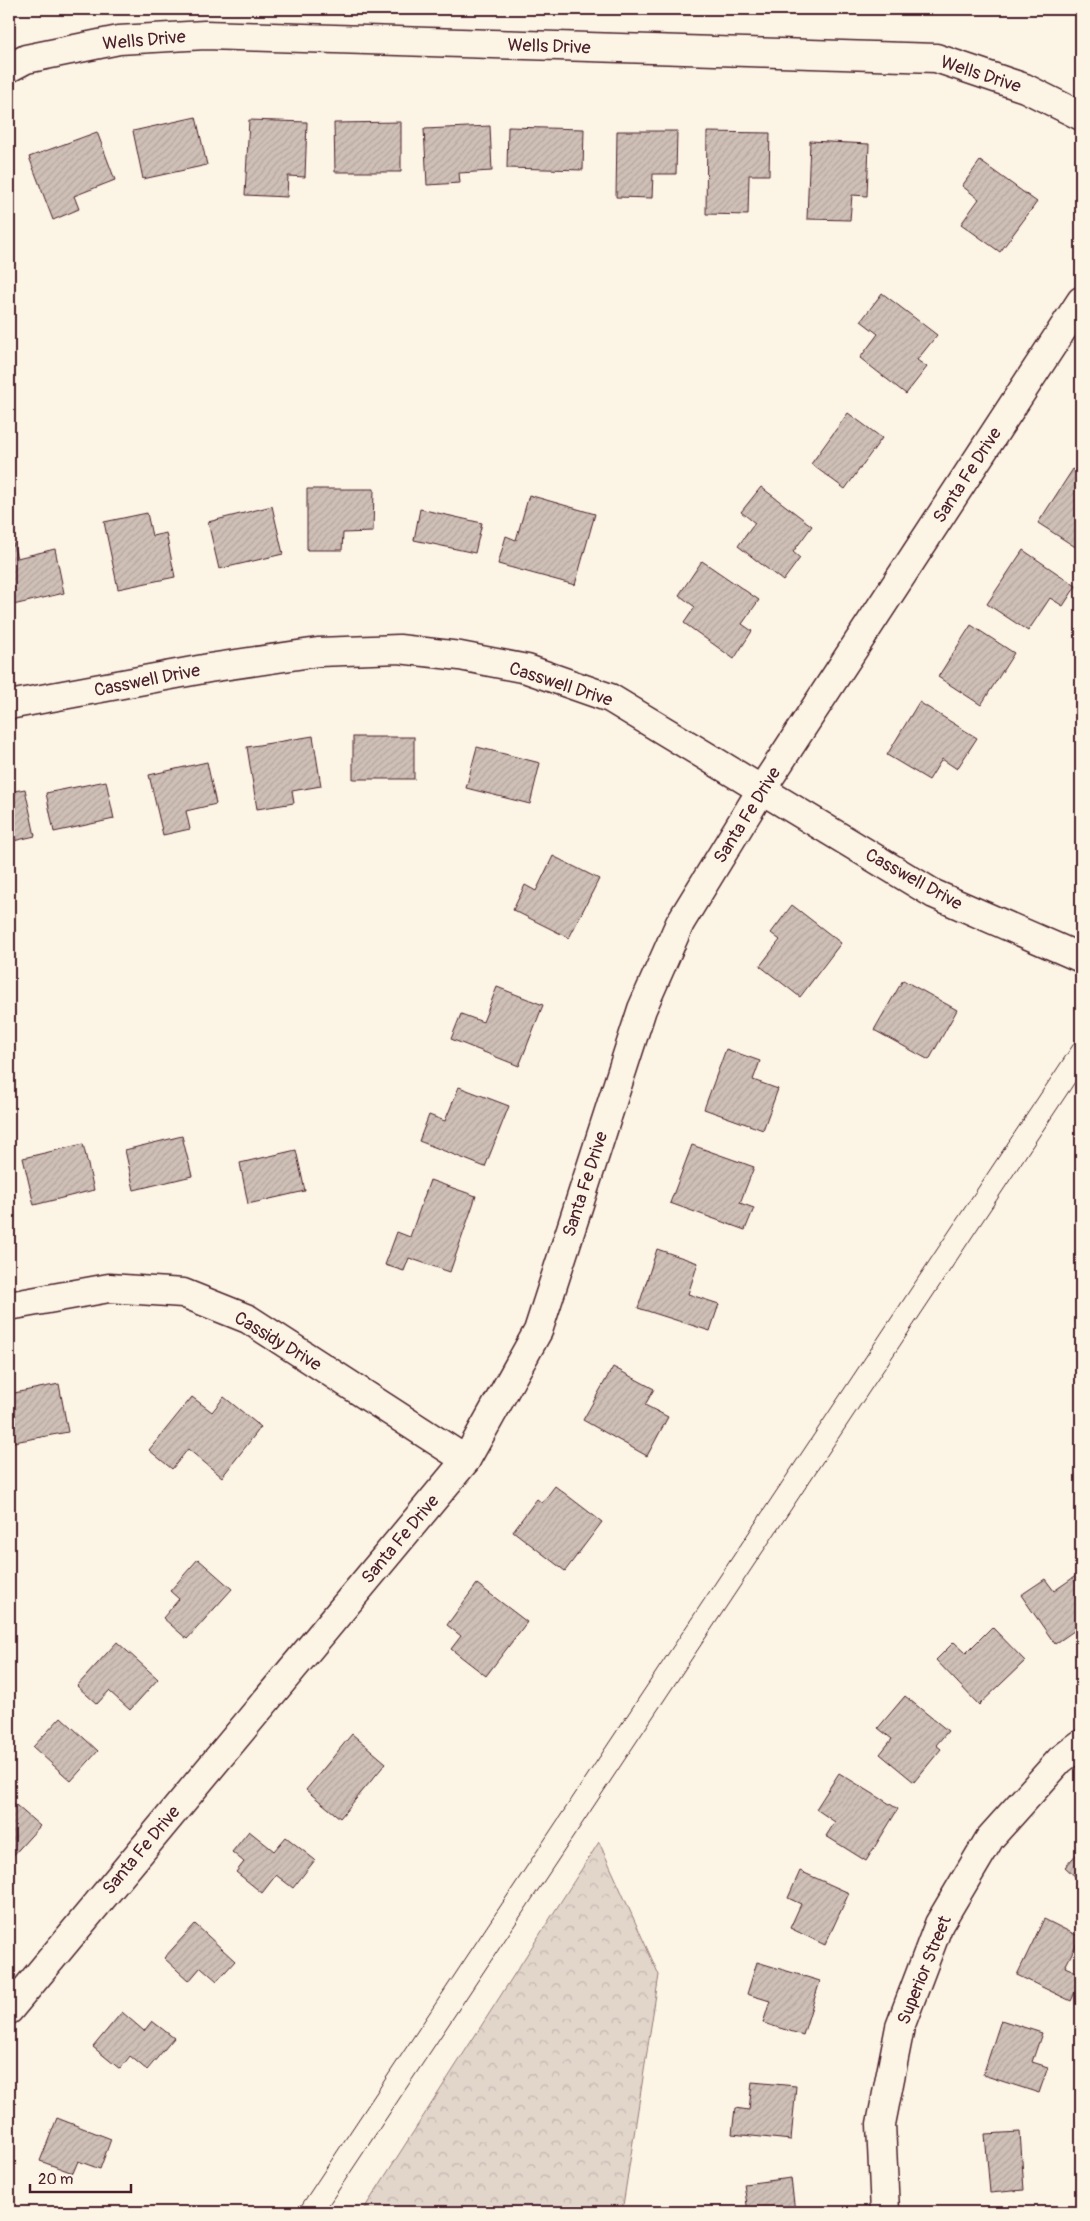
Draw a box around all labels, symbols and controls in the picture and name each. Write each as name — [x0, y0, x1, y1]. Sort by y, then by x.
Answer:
street label: Wells Drive — [102, 25, 187, 56]
street label: Wells Drive — [507, 34, 591, 59]
street label: Wells Drive — [938, 51, 1024, 98]
street label: Santa Fe Drive — [928, 423, 1007, 527]
street label: Casswell Drive — [506, 657, 616, 712]
street label: Casswell Drive — [92, 659, 202, 702]
street label: Santa Fe Drive — [709, 763, 786, 868]
street label: Casswell Drive — [861, 843, 966, 916]
street label: Santa Fe Drive — [558, 1128, 613, 1240]
street label: Cassidy Drive — [230, 1306, 326, 1376]
street label: Santa Fe Drive — [356, 1490, 444, 1589]
street label: Santa Fe Drive — [97, 1801, 185, 1900]
street label: Superior Street — [892, 1912, 957, 2028]
scale bar — [30, 2161, 131, 2193]
text: 20 m — [38, 2170, 73, 2189]

